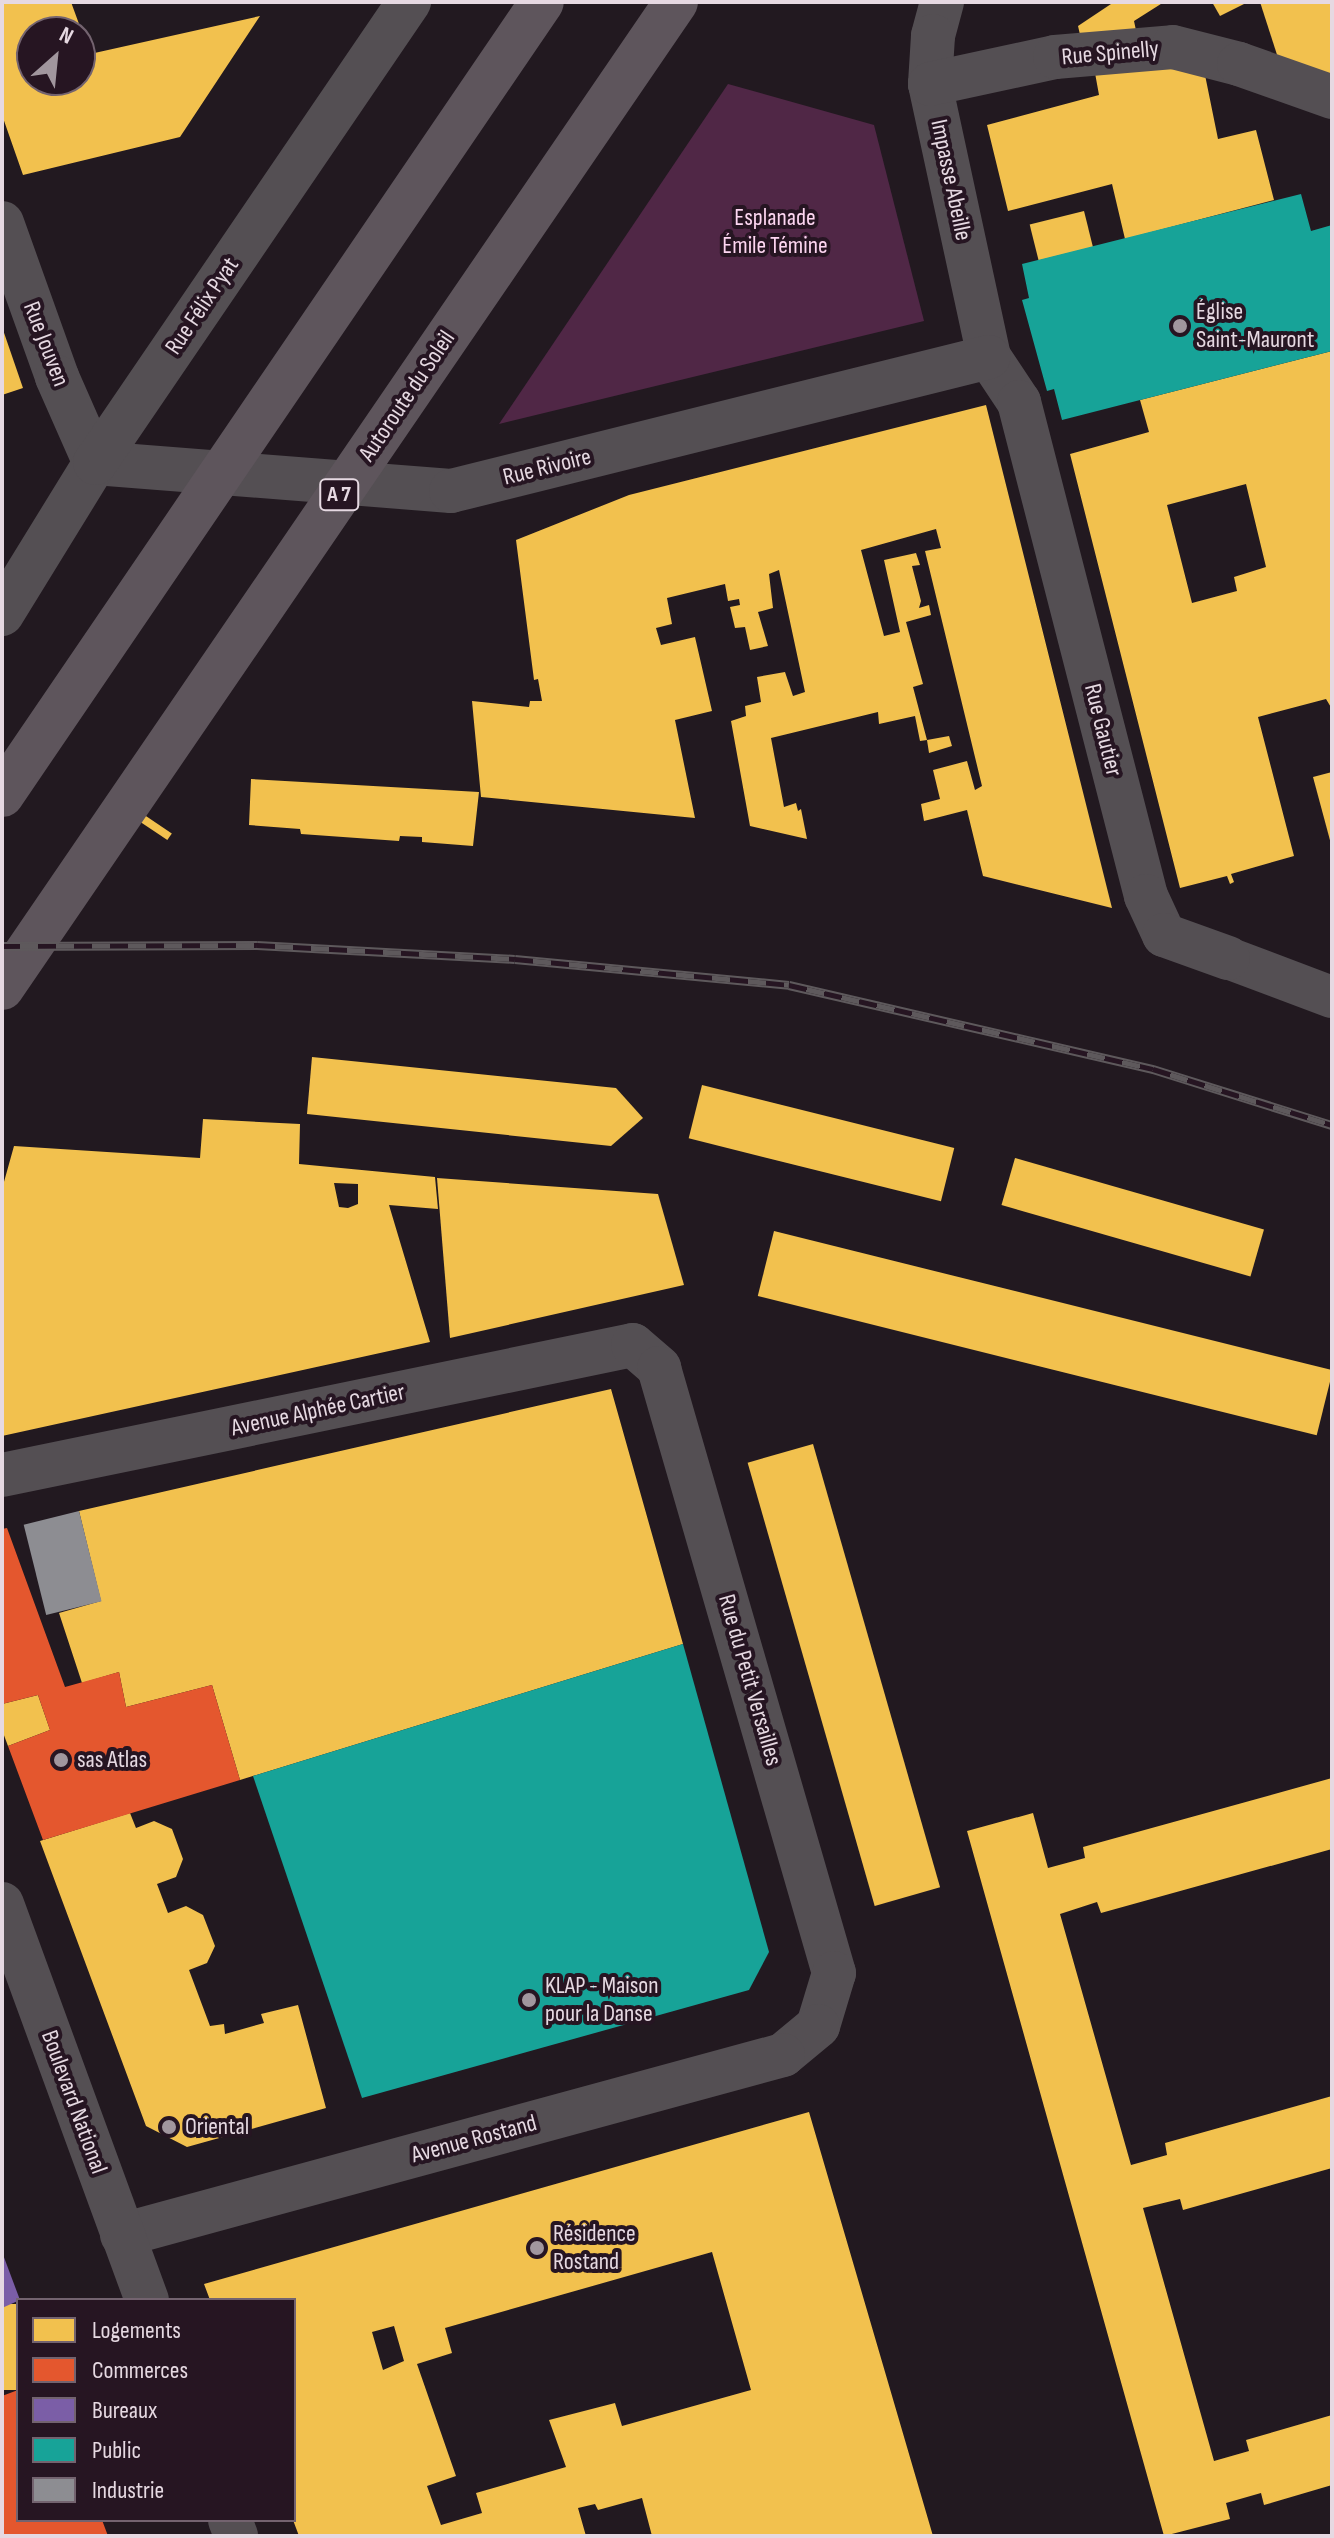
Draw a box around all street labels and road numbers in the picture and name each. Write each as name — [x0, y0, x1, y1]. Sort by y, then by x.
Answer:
street label: Rue Spinelly — [1060, 34, 1160, 72]
street label: Impasse Abeille — [924, 117, 978, 243]
street label: Rue Félix Pyat — [159, 252, 245, 360]
street label: Rue Jouven — [17, 298, 75, 390]
street label: Autoroute du Soleil — [353, 325, 461, 467]
street label: Rue Rivoire — [500, 442, 594, 492]
road number: A 7 — [319, 477, 359, 513]
street label: Rue Gautier — [1078, 681, 1128, 779]
street label: Avenue Alphée Cartier — [229, 1378, 407, 1442]
street label: Rue du Petit Versailles — [712, 1591, 788, 1769]
street label: Boulevard National — [35, 2026, 113, 2178]
street label: Avenue Rostand — [408, 2108, 540, 2170]

